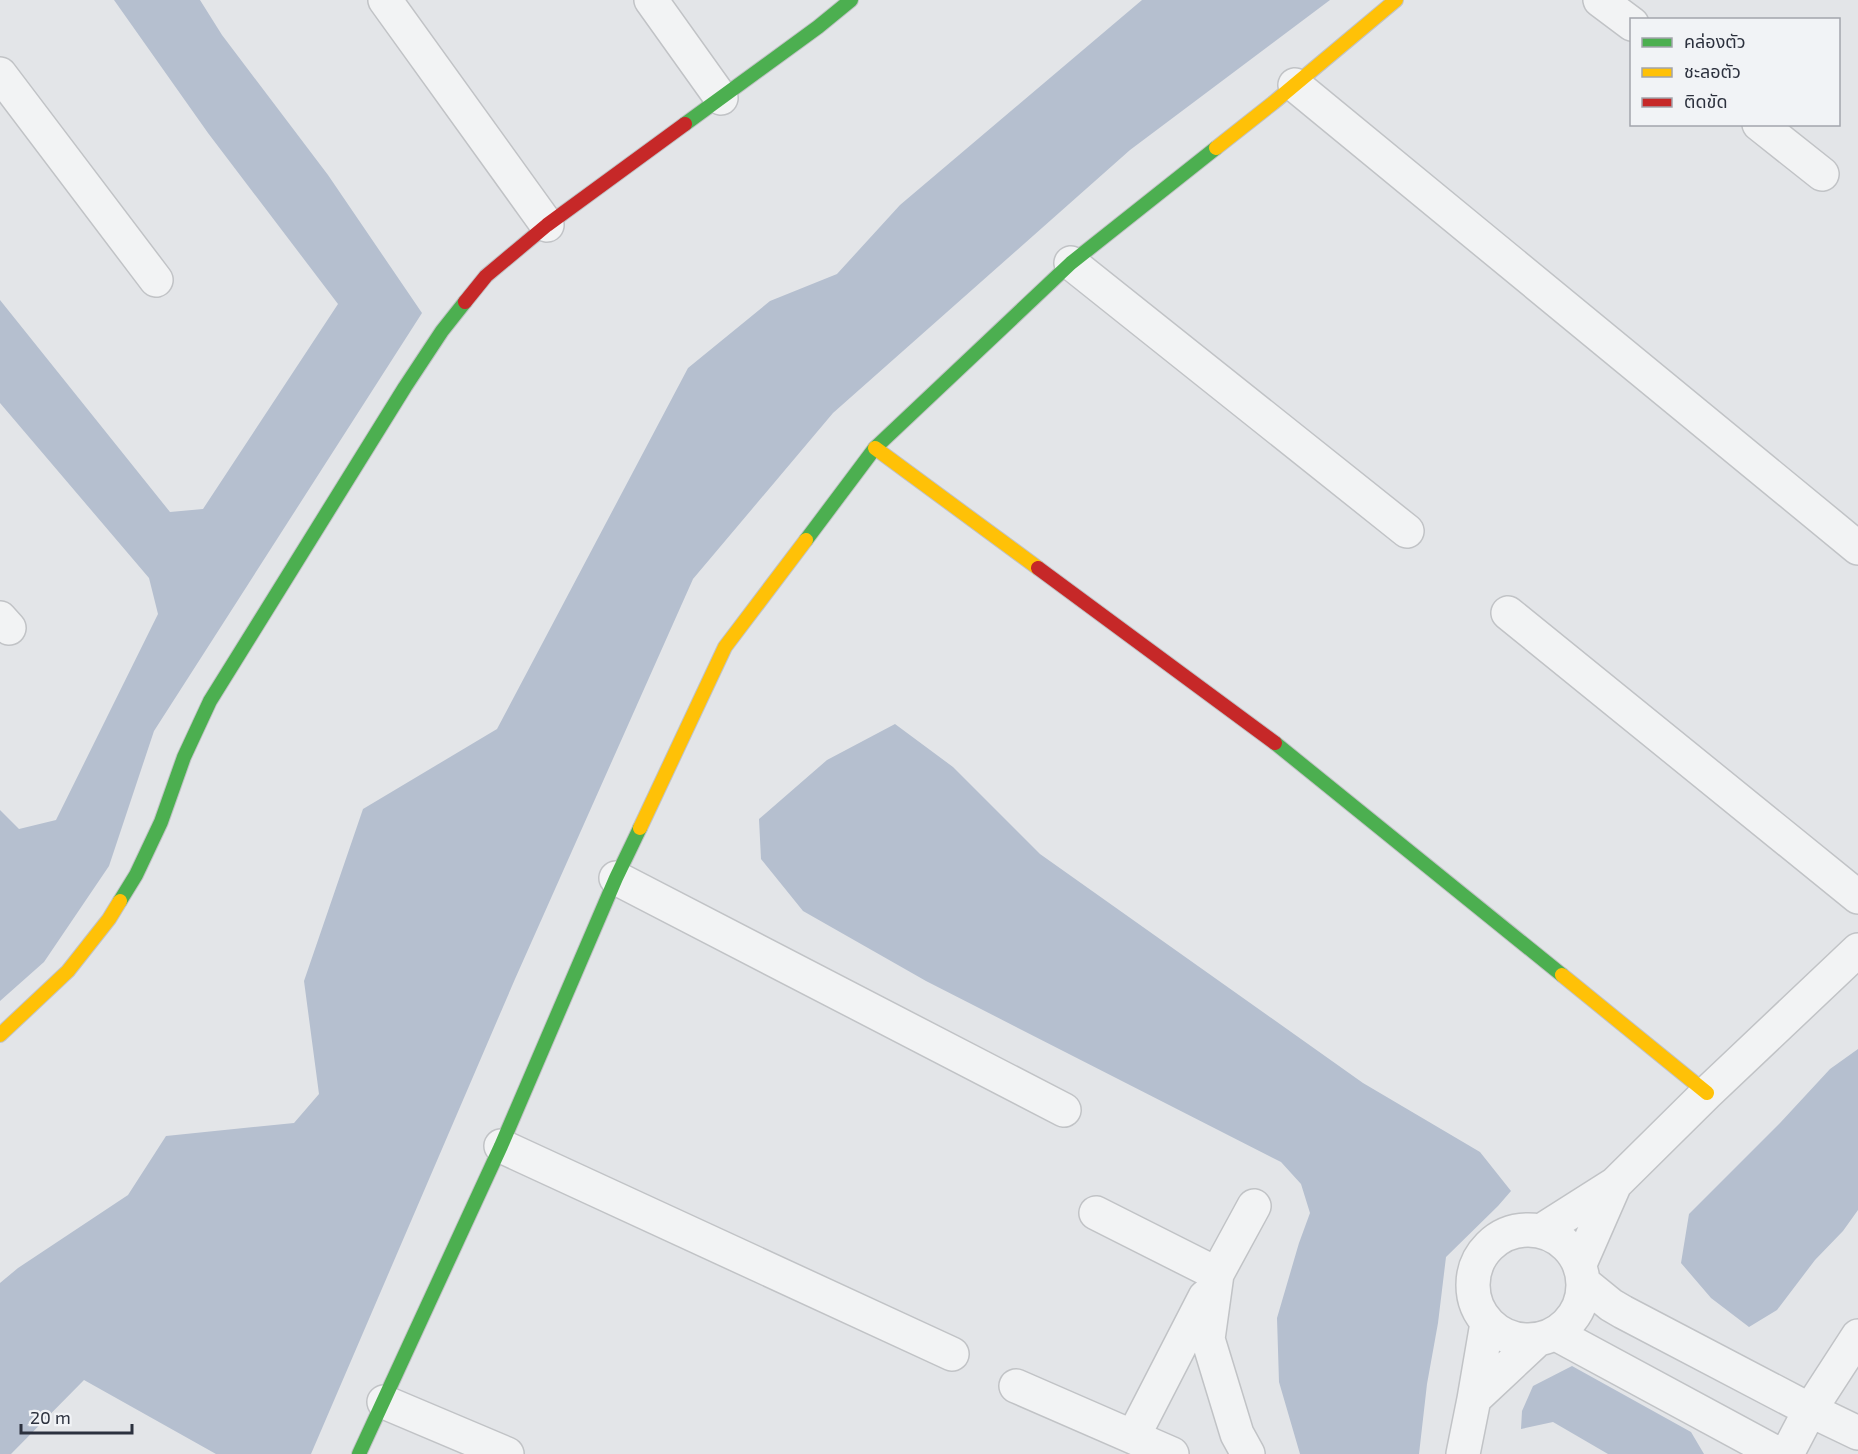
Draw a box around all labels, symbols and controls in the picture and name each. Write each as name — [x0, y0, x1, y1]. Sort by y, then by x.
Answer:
legend — [1630, 18, 1840, 126]
text: คล่องตัว — [1684, 30, 1746, 52]
text: ชะลอตัว — [1684, 60, 1741, 82]
text: ติดขัด — [1684, 90, 1727, 112]
scale bar — [21, 1397, 132, 1435]
text: 20 m — [30, 1406, 71, 1428]

